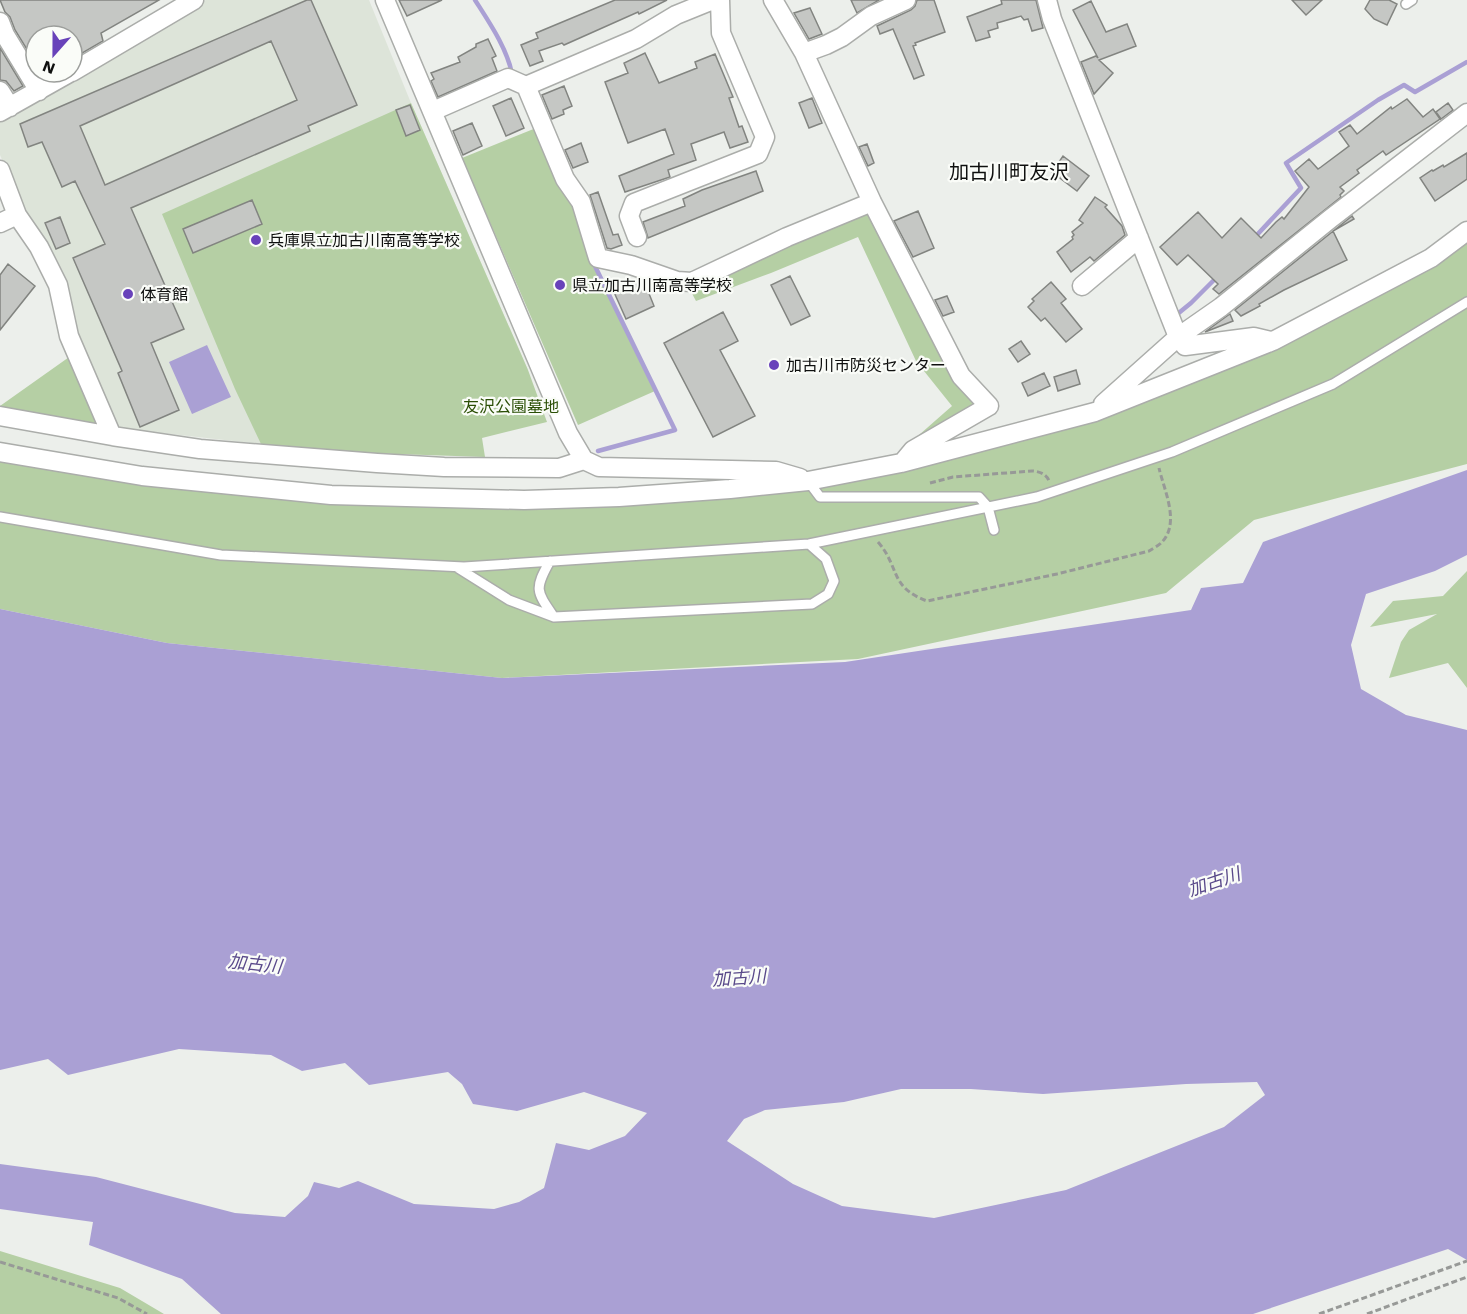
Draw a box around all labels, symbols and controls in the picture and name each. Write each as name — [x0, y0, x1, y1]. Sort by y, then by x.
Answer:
north arrow — [24, 24, 84, 84]
text: N — [40, 57, 58, 79]
district label: 加古川町友沢 — [949, 160, 1069, 184]
place label: 兵庫県立加古川南高等学校 — [268, 231, 460, 250]
marker: 兵庫県立加古川南高等学校 — [249, 233, 263, 247]
place label: 県立加古川南高等学校 — [572, 276, 732, 295]
marker: 県立加古川南高等学校 — [553, 278, 567, 292]
place label: 体育館 — [140, 285, 188, 304]
marker: 体育館 — [121, 287, 135, 301]
place label: 加古川市防災センター — [786, 356, 946, 375]
marker: 加古川市防災センター — [767, 358, 781, 372]
park label: 友沢公園墓地 — [463, 397, 559, 416]
water label: 加古川 — [1185, 862, 1245, 900]
water label: 加古川 — [227, 950, 285, 977]
water label: 加古川 — [711, 965, 769, 990]

